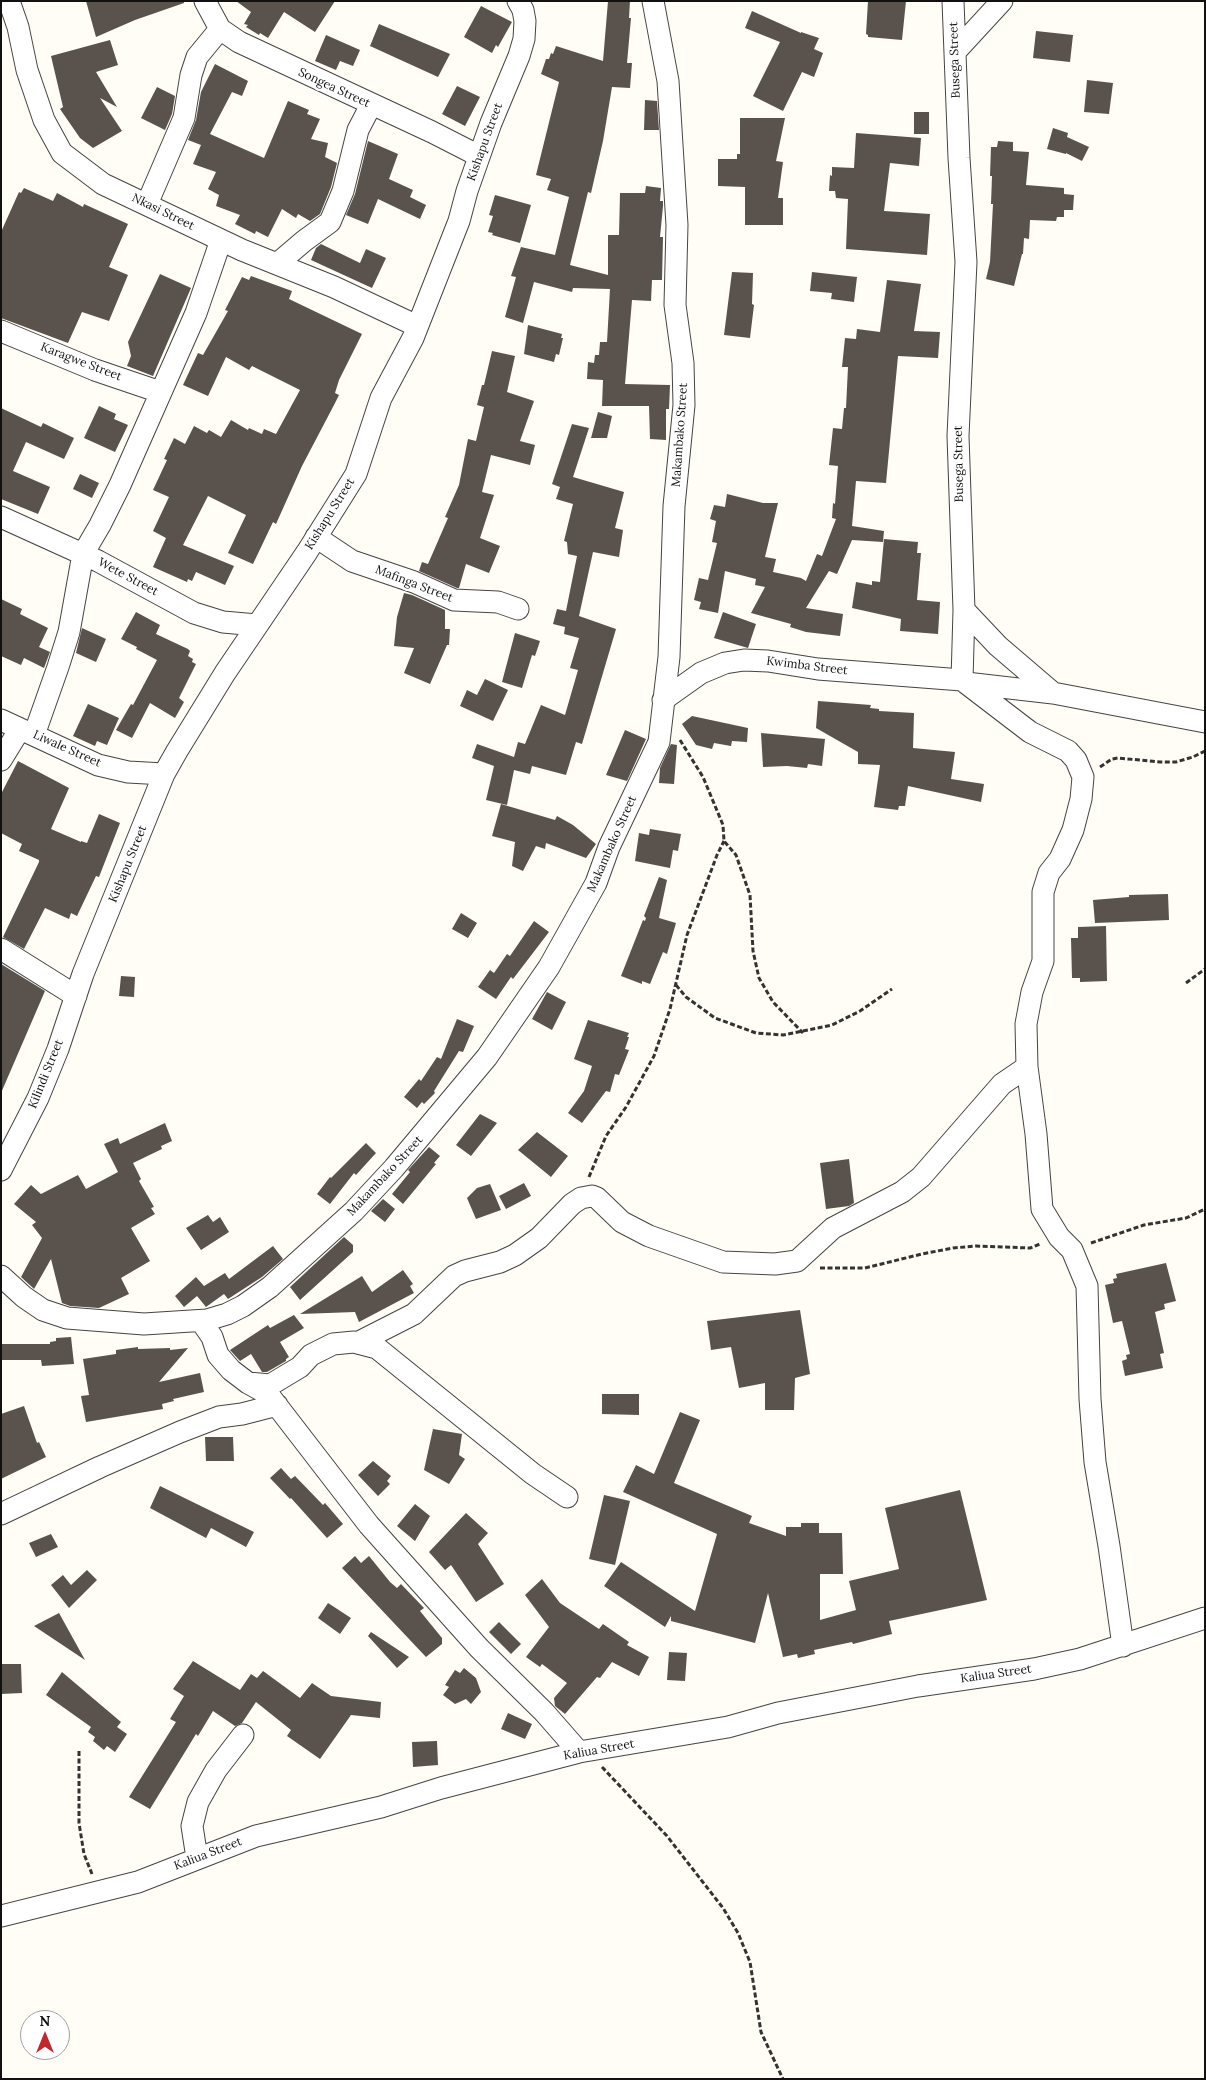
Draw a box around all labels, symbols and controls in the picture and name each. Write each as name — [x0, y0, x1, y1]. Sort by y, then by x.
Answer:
street label: Busega Street — [946, 21, 964, 99]
street label: Songea Street — [296, 65, 372, 111]
street label: Kishapu Street — [464, 101, 506, 183]
street label: Nkasi Street — [129, 191, 197, 233]
street label: Karagwe Street — [38, 340, 124, 384]
street label: Makambako Street — [669, 382, 691, 488]
street label: Busega Street — [951, 426, 967, 502]
street label: Kishapu Street — [302, 475, 358, 553]
street label: Wete Street — [95, 555, 161, 599]
street label: Mafinga Street — [373, 563, 455, 605]
street label: Kwimba Street — [766, 654, 848, 678]
street label: Liwale Street — [31, 728, 103, 770]
street label: Makambako Street — [584, 793, 640, 895]
street label: Kishapu Street — [106, 823, 150, 905]
street label: Kilindi Street — [26, 1037, 66, 1111]
street label: Makambako Street — [344, 1133, 426, 1219]
street label: Kaliua Street — [960, 1662, 1032, 1686]
street label: Kaliua Street — [563, 1737, 635, 1763]
street label: Kaliua Street — [172, 1834, 244, 1874]
north arrow — [20, 2010, 70, 2060]
text: N — [40, 2012, 50, 2030]

